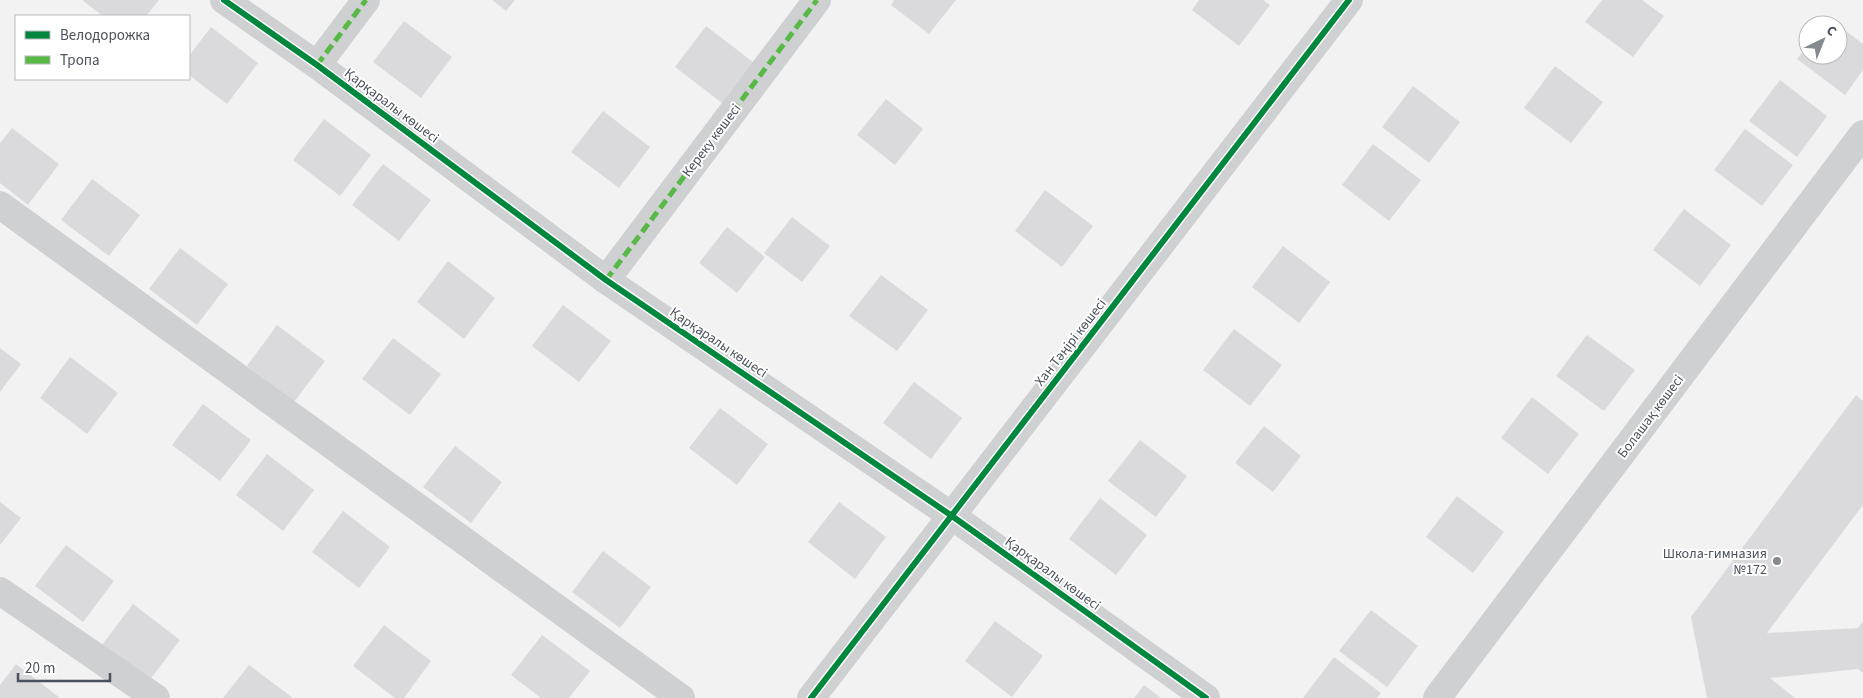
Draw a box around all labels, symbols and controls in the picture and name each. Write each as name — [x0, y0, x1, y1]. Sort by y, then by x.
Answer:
legend — [15, 15, 190, 80]
north arrow — [1798, 15, 1848, 65]
text: С — [1821, 21, 1841, 41]
text: Велодорожка — [60, 25, 150, 46]
text: Тропа — [60, 50, 100, 71]
street label: Қарқаралы көшесі — [340, 64, 443, 148]
street label: Кереку көшесі — [678, 100, 746, 181]
street label: Хан Тәңірі көшесі — [1030, 295, 1111, 391]
street label: Қарқаралы көшесі — [666, 303, 771, 383]
street label: Болашақ көшесі — [1613, 371, 1689, 462]
street label: Қарқаралы көшесі — [1000, 532, 1104, 615]
place label: Школа-гимназия №172 — [1663, 544, 1767, 580]
marker: Школа-гимназия №172 — [1771, 555, 1783, 567]
scale bar — [18, 650, 110, 682]
text: 20 m — [25, 658, 55, 679]

